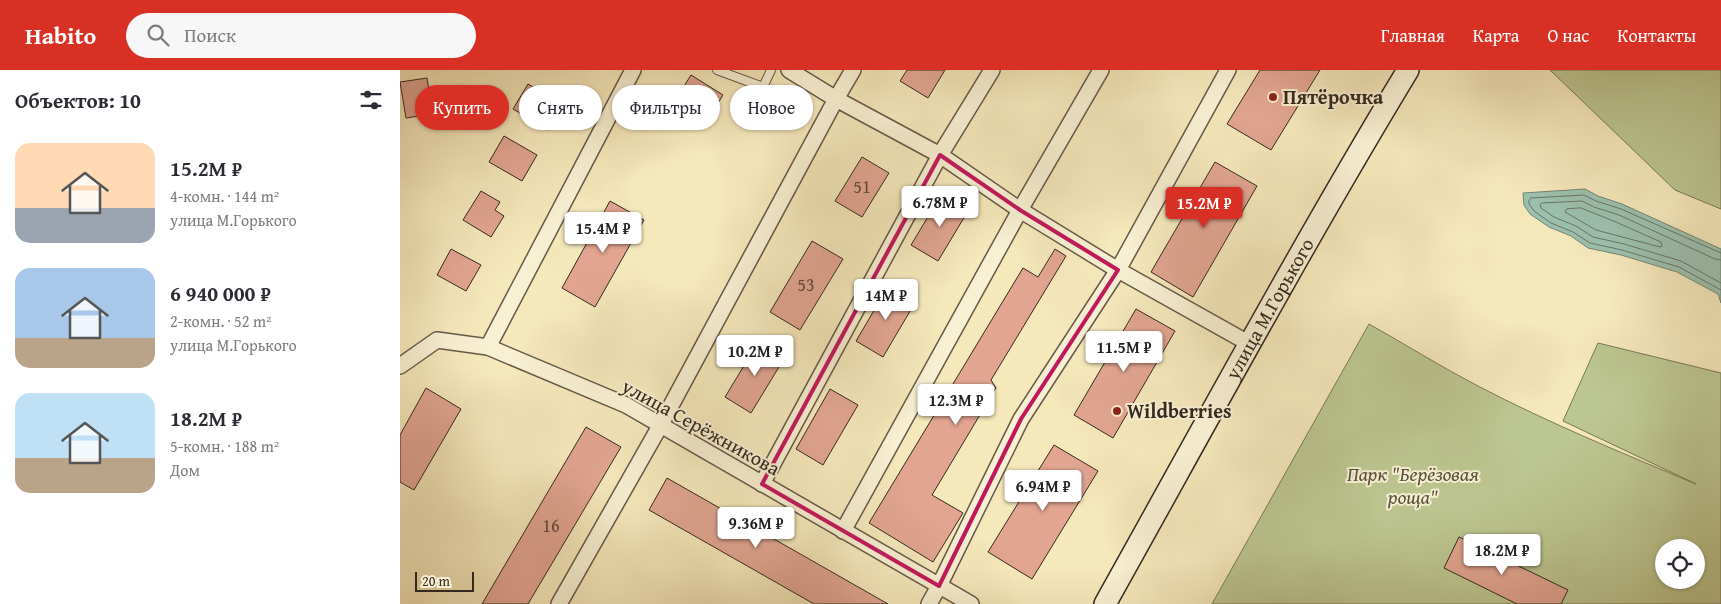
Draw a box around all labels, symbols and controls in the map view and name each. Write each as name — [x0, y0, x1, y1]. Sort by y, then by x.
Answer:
search box — [126, 13, 476, 58]
text: Habito — [25, 18, 96, 53]
icon: search — [144, 21, 172, 49]
text: Поиск — [184, 21, 236, 49]
text: Главная — [1381, 22, 1445, 49]
text: Карта — [1473, 22, 1519, 49]
text: О нас — [1547, 22, 1589, 49]
text: Контакты — [1617, 22, 1696, 49]
place label: Пятёрочка — [1283, 82, 1384, 111]
text: Объектов: 10 — [15, 85, 141, 116]
chip: Купить — [415, 85, 509, 130]
chip: Снять — [519, 85, 602, 130]
chip: Фильтры — [612, 85, 720, 130]
chip: Новое — [730, 85, 813, 130]
icon: filters — [357, 86, 385, 114]
marker: Пятёрочка — [1267, 91, 1279, 103]
text: 15.2M ₽ — [170, 153, 242, 184]
icon: home — [55, 163, 115, 223]
house number: 51 — [853, 173, 871, 200]
text: 4-комн. · 144 m² — [170, 184, 279, 208]
pin: 6.78M ₽ — [894, 186, 986, 228]
pin: 15.2M ₽ — [1158, 186, 1250, 229]
text: 6.78M ₽ — [913, 190, 967, 214]
text: 15.2M ₽ — [1177, 191, 1231, 215]
text: улица М.Горького — [170, 208, 297, 232]
pin: 15.4M ₽ — [557, 212, 649, 254]
text: 15.4M ₽ — [576, 216, 630, 240]
street label: улица М.Горького — [1217, 232, 1321, 385]
house number: 53 — [797, 271, 815, 298]
text: 6 940 000 ₽ — [170, 278, 271, 309]
pin: 14M ₽ — [851, 278, 921, 321]
text: 14M ₽ — [865, 283, 907, 307]
icon: home — [55, 288, 115, 348]
text: 2-комн. · 52 m² — [170, 309, 271, 333]
pin: 11.5M ₽ — [1078, 330, 1170, 373]
text: улица М.Горького — [170, 333, 297, 357]
pin: 10.2M ₽ — [709, 334, 801, 377]
text: 11.5M ₽ — [1097, 335, 1151, 359]
text: 10.2M ₽ — [728, 339, 782, 363]
street label: улица Серёжникова — [616, 371, 786, 482]
pin: 12.3M ₽ — [910, 384, 1002, 426]
text: 12.3M ₽ — [929, 388, 983, 412]
place label: Wildberries — [1127, 396, 1232, 425]
text: 18.2M ₽ — [170, 403, 242, 434]
marker: Wildberries — [1111, 405, 1123, 417]
icon: home — [55, 413, 115, 473]
text: 5-комн. · 188 m² — [170, 434, 279, 458]
text: Дом — [170, 458, 200, 482]
park label: Парк "Берёзовая роща" — [1347, 459, 1479, 511]
pin: 6.94M ₽ — [997, 470, 1089, 512]
text: 6.94M ₽ — [1016, 474, 1070, 498]
pin: 9.36M ₽ — [710, 506, 802, 549]
text: 9.36M ₽ — [729, 511, 783, 535]
house number: 16 — [542, 512, 560, 539]
pin: 18.2M ₽ — [1456, 534, 1548, 576]
text: 18.2M ₽ — [1475, 538, 1529, 562]
map controls — [1655, 539, 1705, 589]
button: locate — [1655, 539, 1705, 589]
scale bar — [415, 569, 474, 592]
text: 20 m — [422, 571, 450, 591]

